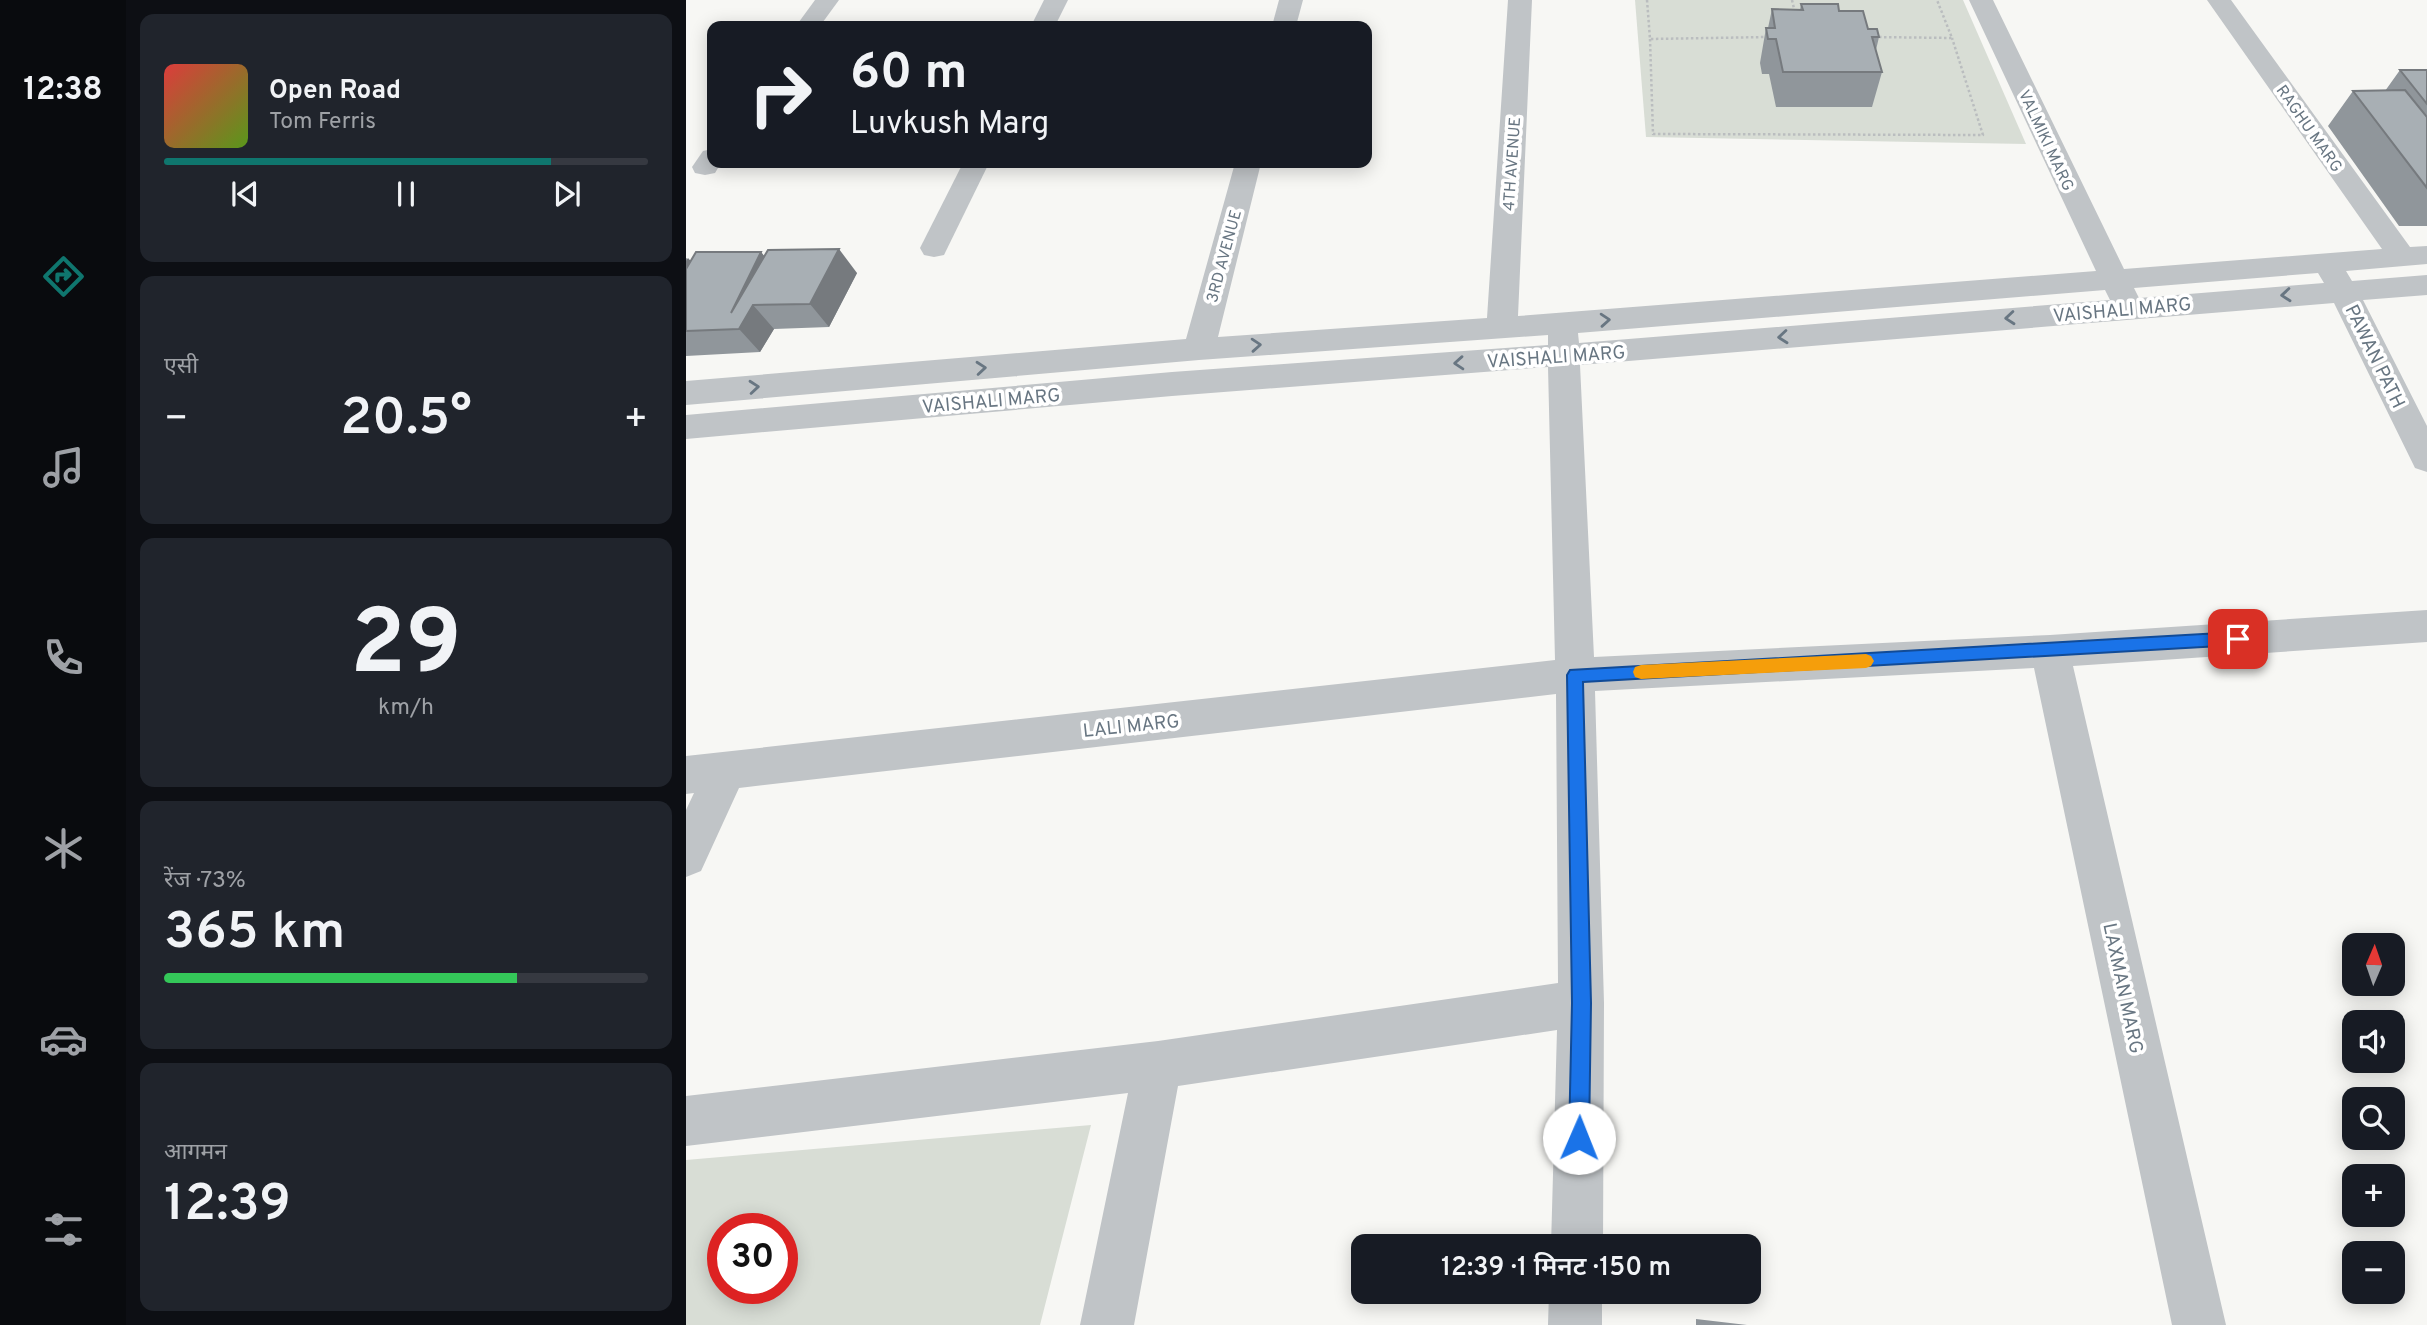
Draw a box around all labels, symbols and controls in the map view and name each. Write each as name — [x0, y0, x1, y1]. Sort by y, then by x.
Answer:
text: 60 m — [850, 44, 968, 106]
icon: right — [735, 49, 826, 140]
text: 12:38 — [23, 71, 103, 111]
text: Open Road — [269, 75, 401, 108]
street label: RAGHU MARG — [2271, 82, 2346, 177]
street label: VALMIKI MARG — [2013, 87, 2077, 195]
text: Luvkush Marg — [850, 105, 1049, 145]
text: Tom Ferris — [269, 108, 376, 137]
street label: 4TH AVENUE — [1500, 117, 1526, 212]
icon: previous — [226, 175, 264, 213]
icon: pause — [387, 175, 425, 213]
icon: next — [548, 175, 586, 213]
street label: 3RD AVENUE — [1203, 208, 1247, 305]
icon: directions — [39, 252, 88, 301]
one-way arrow — [2280, 287, 2291, 302]
street label: VAISHALI MARG — [2052, 293, 2192, 329]
street label: PAWAN PATH — [2339, 301, 2410, 413]
one-way arrow — [2004, 310, 2015, 325]
one-way arrow — [1600, 313, 1611, 328]
one-way arrow — [1778, 329, 1789, 344]
one-way arrow — [1251, 338, 1262, 353]
street label: VAISHALI MARG — [1486, 341, 1626, 375]
text: एसी — [164, 353, 198, 382]
one-way arrow — [1453, 355, 1464, 370]
one-way arrow — [975, 361, 986, 376]
one-way arrow — [749, 380, 760, 395]
street label: VAISHALI MARG — [921, 384, 1061, 420]
text: 20.5° — [340, 387, 472, 453]
text: − — [164, 396, 189, 445]
text: + — [623, 396, 648, 445]
icon: music — [39, 443, 88, 492]
text: 29 — [350, 591, 462, 706]
pin — [2208, 609, 2268, 669]
icon: arrive — [2219, 620, 2257, 658]
icon: phone — [39, 633, 88, 682]
text: km/h — [378, 694, 434, 723]
street label: LALI MARG — [1082, 710, 1181, 744]
icon: climate — [39, 824, 88, 873]
text: रेंज · 73% — [164, 867, 246, 896]
text: 365 km — [164, 901, 345, 967]
street label: LAXMAN MARG — [2096, 921, 2148, 1056]
north arrow — [2342, 933, 2404, 996]
map controls — [2342, 933, 2405, 1304]
button: sound — [2342, 1010, 2405, 1073]
icon: car — [39, 1015, 88, 1064]
button: search — [2342, 1087, 2405, 1150]
position arrow — [1542, 1101, 1616, 1175]
text: आगमन — [164, 1139, 227, 1168]
button: + — [2342, 1164, 2405, 1227]
text: 12:39 — [164, 1173, 291, 1239]
icon: filters — [39, 1205, 88, 1254]
speed limit sign: 30 — [707, 1213, 798, 1304]
button: − — [2342, 1241, 2405, 1304]
text: 12:39 · 1 मिनट · 150 m — [1441, 1252, 1671, 1285]

